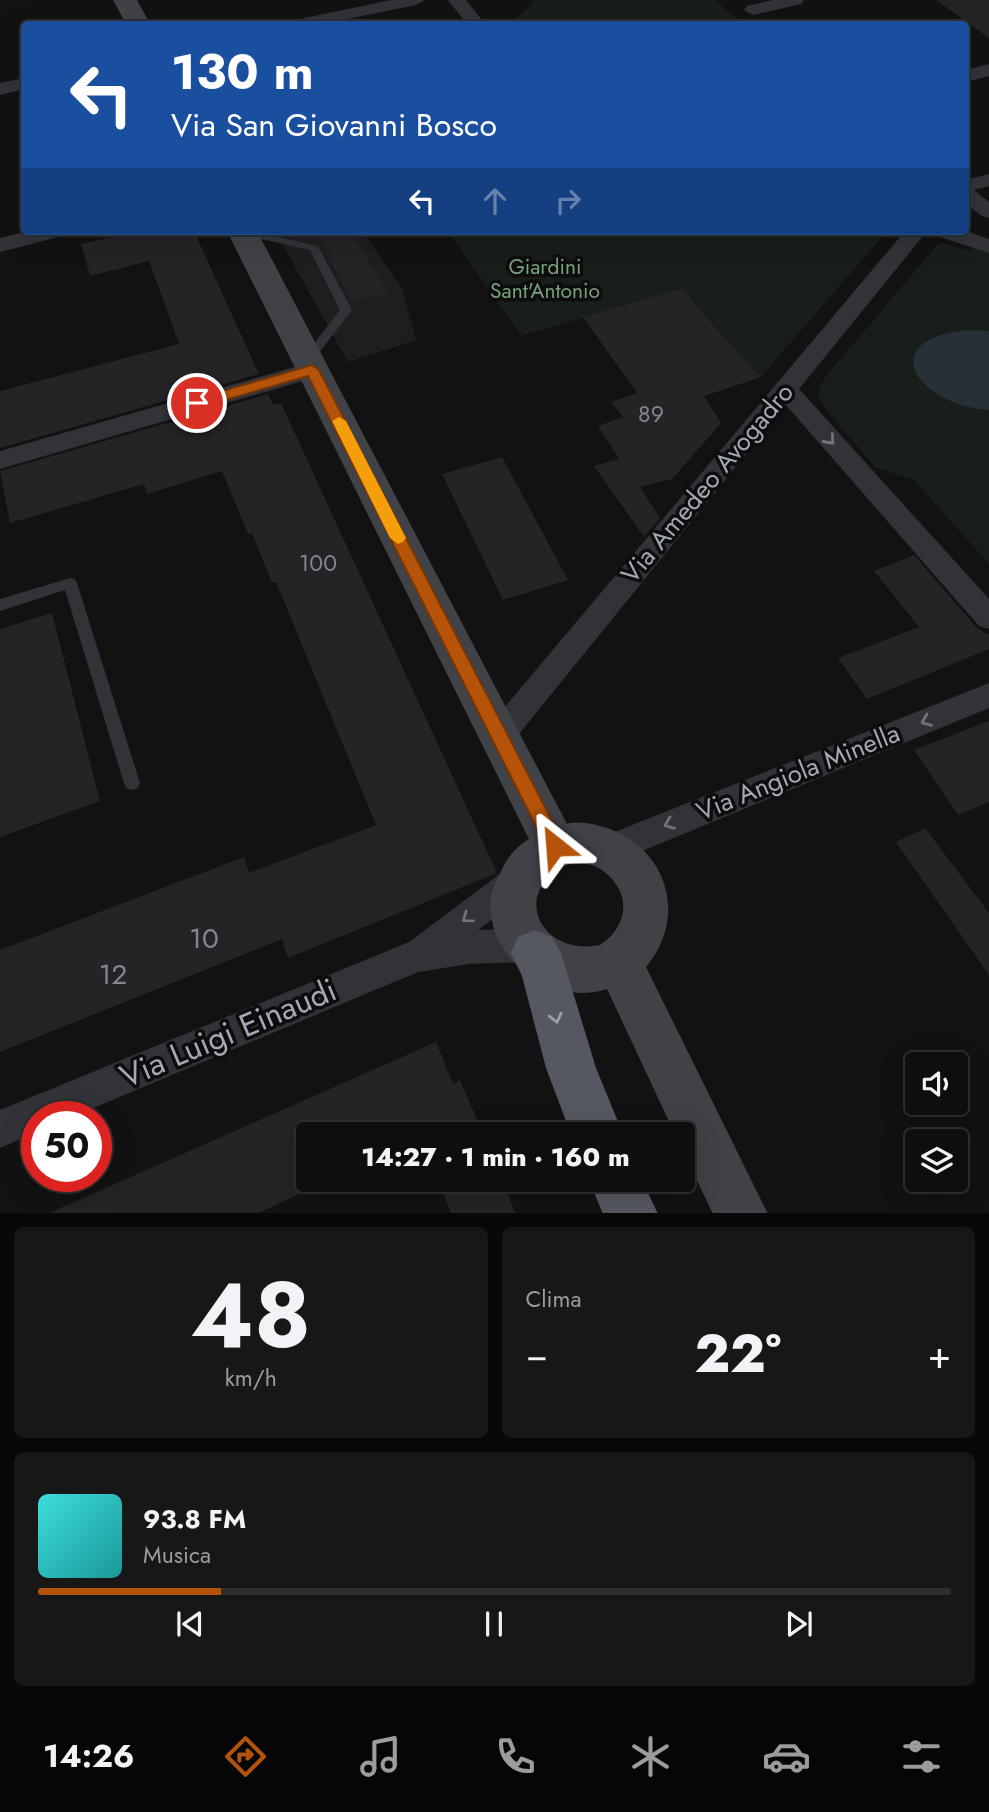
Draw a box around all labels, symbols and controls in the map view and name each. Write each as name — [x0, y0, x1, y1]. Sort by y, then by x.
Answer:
text: 130 m — [171, 37, 314, 107]
icon: left — [56, 49, 147, 140]
text: Via San Giovanni Bosco — [171, 102, 497, 148]
icon: left — [403, 182, 441, 220]
icon: ahead — [476, 182, 514, 220]
icon: right — [549, 182, 587, 220]
park label: Giardini Sant'Antonio — [490, 252, 600, 306]
pin — [167, 373, 227, 433]
street label: Via Amedeo Avogadro — [612, 375, 802, 591]
icon: arrive — [178, 384, 216, 422]
house number: 89 — [638, 397, 664, 431]
one-way arrow — [822, 432, 834, 445]
house number: 100 — [299, 546, 337, 580]
one-way arrow — [920, 712, 932, 726]
street label: Via Angiola Minella — [691, 714, 905, 830]
position arrow — [518, 809, 592, 883]
one-way arrow — [664, 816, 676, 830]
one-way arrow — [463, 910, 475, 922]
house number: 10 — [189, 918, 219, 959]
house number: 12 — [99, 954, 127, 995]
street label: Via Luigi Einaudi — [113, 967, 343, 1099]
one-way arrow — [548, 1012, 562, 1024]
map controls — [905, 1052, 968, 1192]
button: sound — [905, 1052, 968, 1115]
speed limit sign: 50 — [21, 1101, 112, 1192]
button: layers — [905, 1129, 968, 1192]
text: 14:27 · 1 min · 160 m — [361, 1138, 630, 1176]
text: 48 — [190, 1250, 311, 1381]
text: Clima — [526, 1282, 582, 1316]
text: 22° — [694, 1316, 781, 1392]
text: − — [526, 1327, 548, 1382]
text: + — [928, 1327, 951, 1382]
text: km/h — [225, 1361, 277, 1395]
text: 93.8 FM — [143, 1500, 246, 1538]
text: Musica — [143, 1538, 211, 1572]
icon: previous — [171, 1605, 209, 1643]
icon: pause — [475, 1605, 513, 1643]
icon: next — [780, 1605, 818, 1643]
icon: directions — [221, 1732, 270, 1781]
icon: music — [356, 1732, 405, 1781]
icon: phone — [491, 1732, 540, 1781]
icon: climate — [626, 1732, 675, 1781]
icon: car — [762, 1732, 811, 1781]
icon: filters — [897, 1732, 946, 1781]
text: 14:26 — [43, 1733, 134, 1779]

